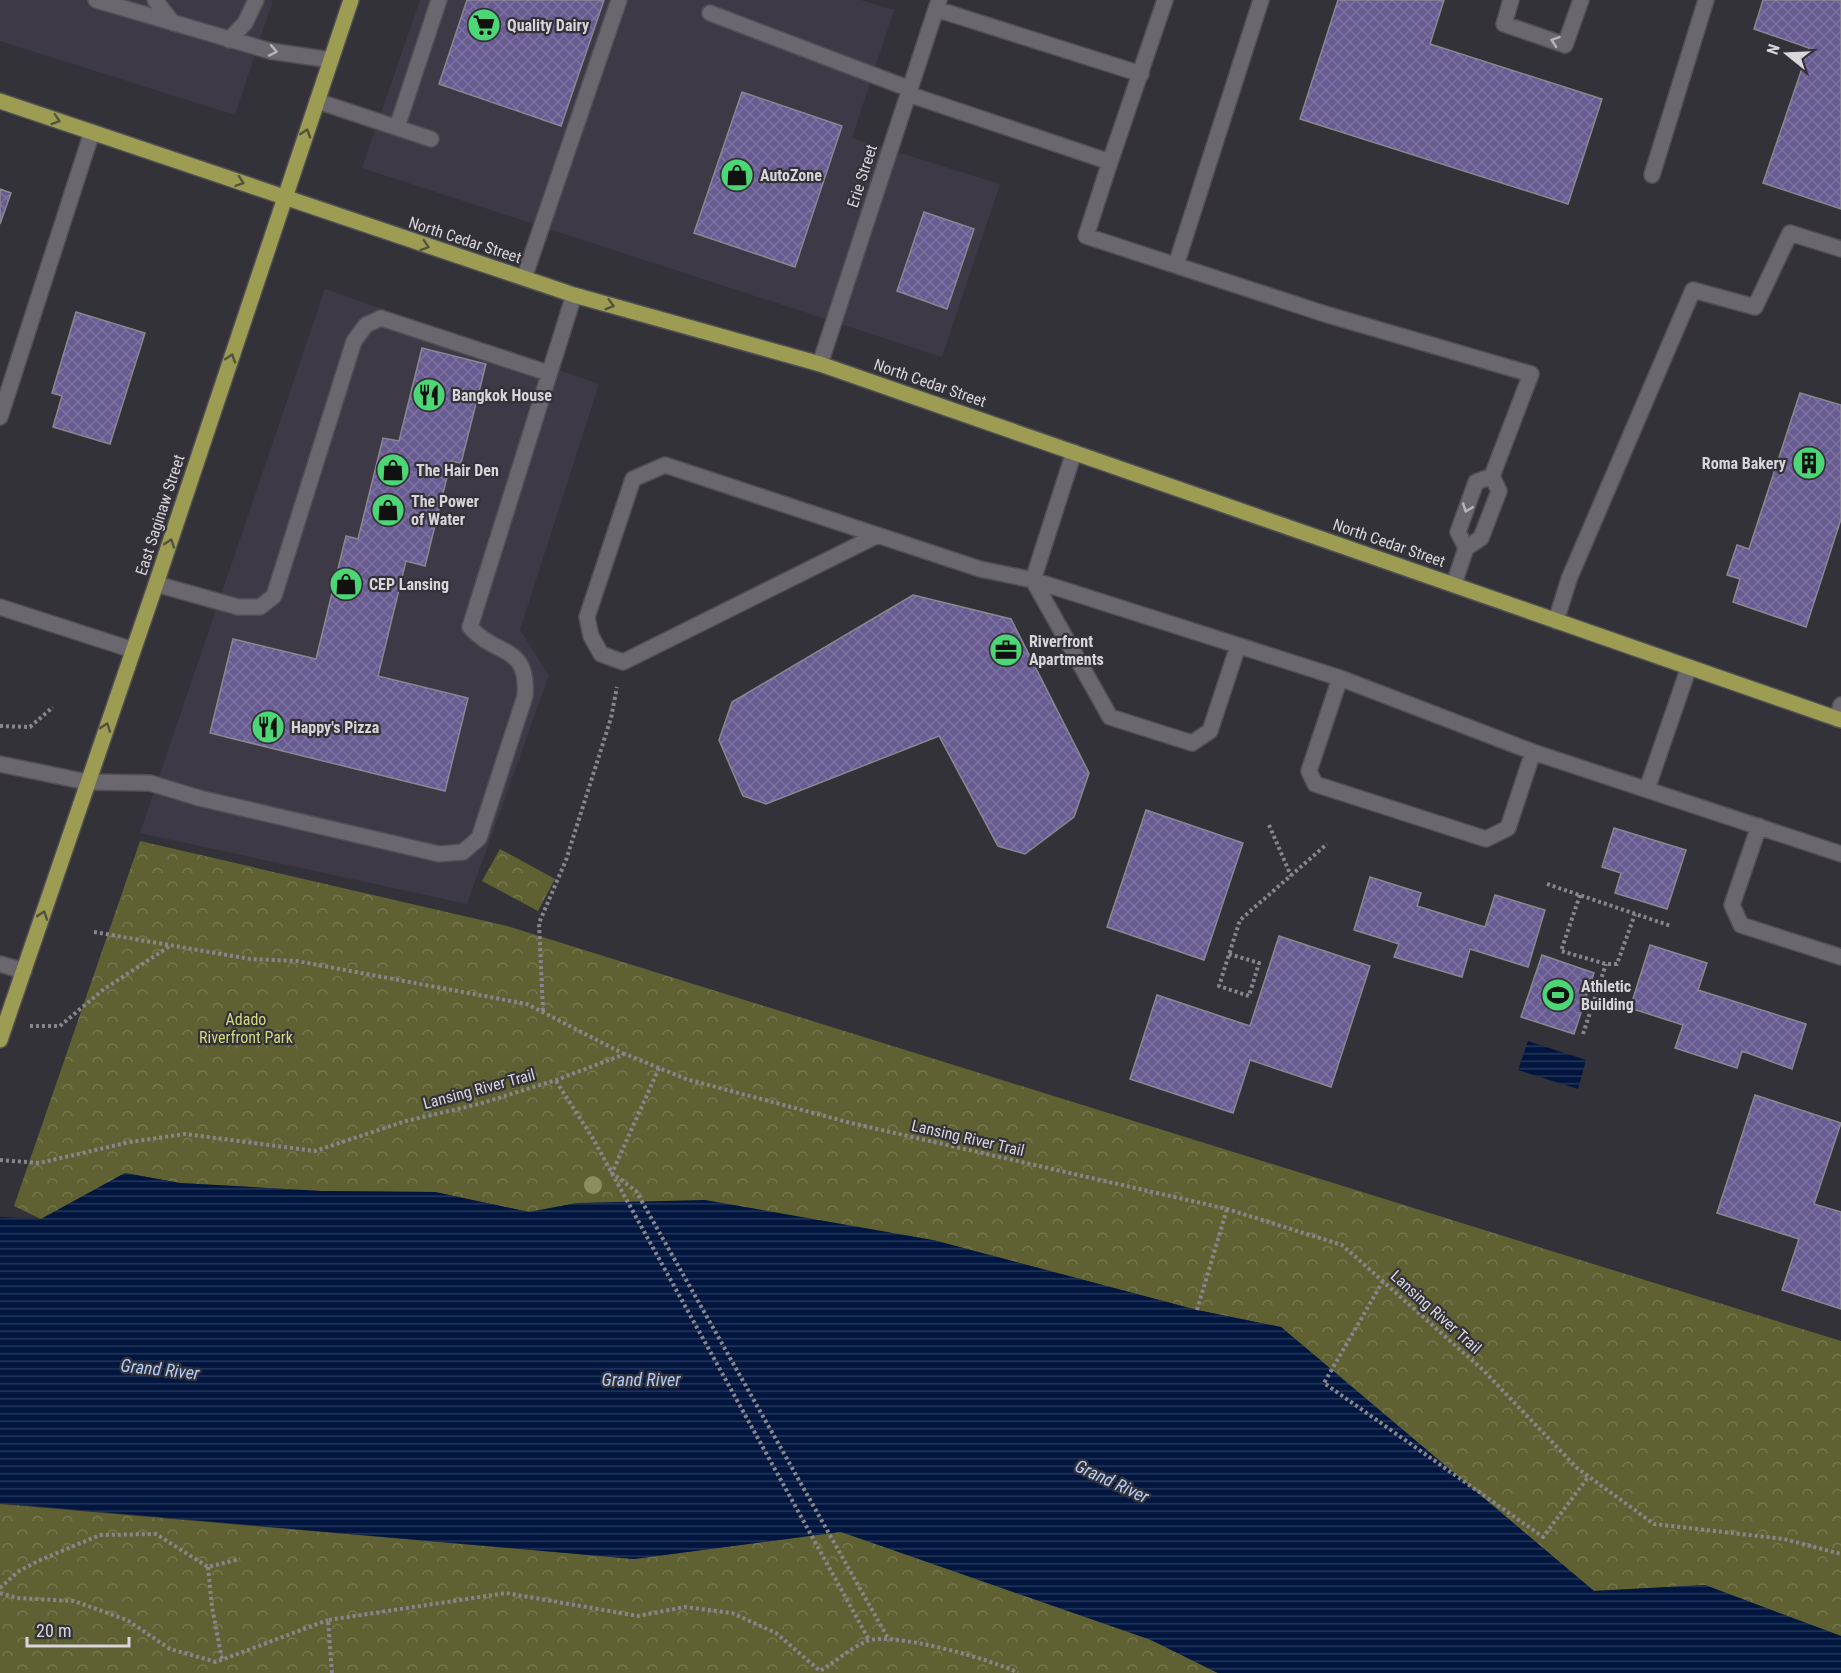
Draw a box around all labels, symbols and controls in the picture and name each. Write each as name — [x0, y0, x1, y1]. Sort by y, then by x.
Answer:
supermarket icon: Quality Dairy — [466, 7, 502, 43]
place label: Quality Dairy — [507, 16, 589, 35]
north arrow — [1757, 24, 1817, 84]
one-way arrow — [1550, 36, 1561, 48]
text: N — [1763, 42, 1784, 57]
one-way arrow — [268, 44, 278, 57]
one-way arrow — [50, 113, 61, 125]
one-way arrow — [299, 128, 312, 139]
street label: Erie Street — [843, 142, 881, 210]
shop icon: AutoZone — [719, 157, 755, 193]
place label: AutoZone — [760, 166, 822, 185]
one-way arrow — [234, 175, 245, 188]
street label: North Cedar Street — [406, 213, 524, 267]
one-way arrow — [419, 238, 430, 251]
one-way arrow — [604, 298, 615, 310]
one-way arrow — [224, 353, 237, 364]
street label: North Cedar Street — [871, 355, 989, 411]
restaurant icon: Bangkok House — [411, 377, 447, 413]
place label: Bangkok House — [452, 386, 552, 405]
building icon: Roma Bakery — [1791, 445, 1827, 481]
street label: East Saginaw Street — [132, 452, 189, 578]
shop icon: The Hair Den — [375, 452, 411, 488]
place label: Roma Bakery — [1702, 454, 1786, 473]
place label: The Hair Den — [416, 461, 499, 480]
shop icon: The Power of Water — [370, 492, 406, 528]
place label: The Power of Water — [411, 492, 479, 529]
one-way arrow — [1461, 502, 1474, 512]
street label: North Cedar Street — [1330, 515, 1448, 571]
one-way arrow — [163, 538, 175, 549]
shop icon: CEP Lansing — [328, 566, 364, 602]
place label: CEP Lansing — [369, 575, 449, 594]
office icon: Riverfront Apartments — [988, 632, 1024, 668]
place label: Riverfront Apartments — [1029, 632, 1104, 669]
restaurant icon: Happy's Pizza — [250, 709, 286, 745]
place label: Happy's Pizza — [291, 718, 380, 737]
one-way arrow — [99, 722, 112, 733]
one-way arrow — [35, 910, 48, 921]
sports icon: Athletic Building — [1540, 977, 1576, 1013]
place label: Athletic Building — [1581, 977, 1634, 1014]
park label: Adado Riverfront Park — [199, 1010, 294, 1047]
street label: Lansing River Trail — [421, 1065, 537, 1113]
street label: Lansing River Trail — [910, 1116, 1026, 1160]
street label: Lansing River Trail — [1387, 1266, 1485, 1358]
water label: Grand River — [120, 1354, 201, 1384]
water label: Grand River — [602, 1369, 681, 1390]
water label: Grand River — [1072, 1455, 1153, 1507]
scale bar — [27, 1610, 129, 1648]
text: 20 m — [36, 1620, 71, 1641]

